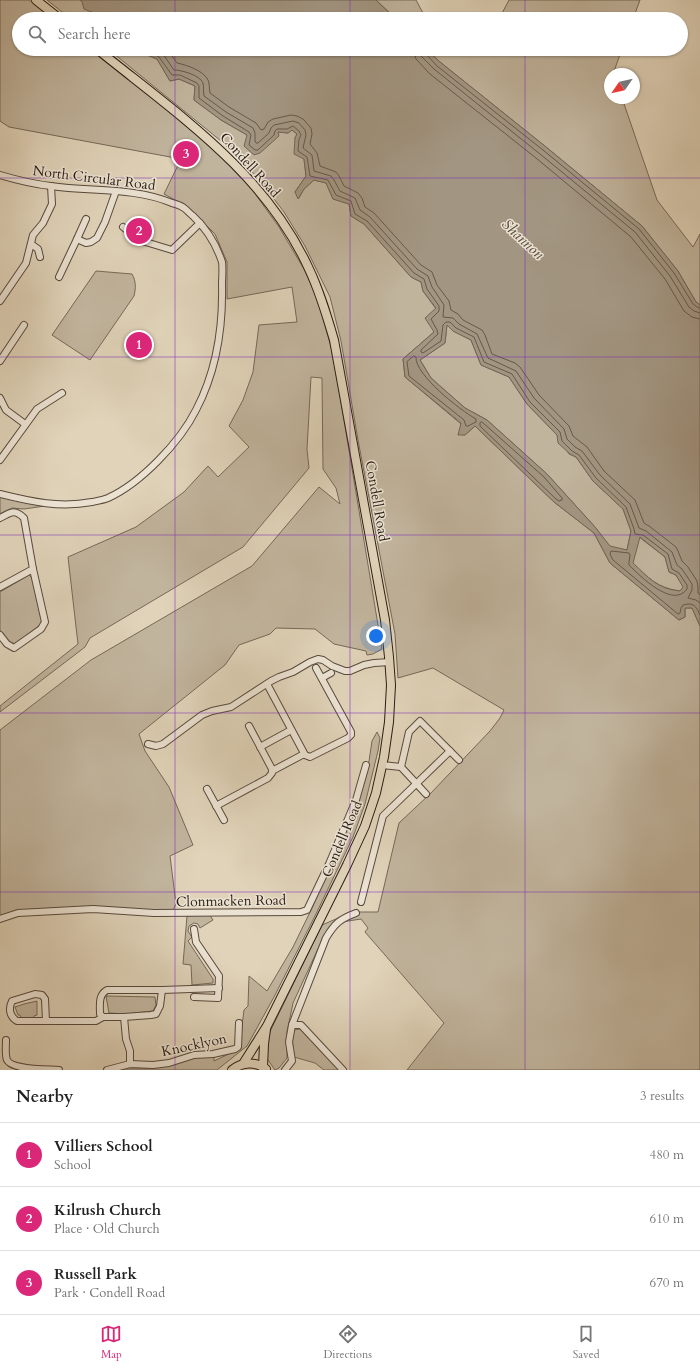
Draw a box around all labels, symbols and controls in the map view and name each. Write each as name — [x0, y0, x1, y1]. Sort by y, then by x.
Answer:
search box — [12, 12, 688, 56]
icon: search — [26, 23, 48, 45]
text: Search here — [58, 24, 131, 44]
north arrow — [604, 68, 640, 104]
street label: Condell Road — [216, 128, 285, 202]
pin: 3 — [173, 139, 199, 169]
street label: North Circular Road — [32, 161, 157, 195]
water label: Shannon — [498, 214, 549, 264]
pin: 2 — [126, 216, 152, 246]
pin: 1 — [126, 330, 152, 360]
street label: Condell Road — [361, 459, 394, 543]
your location — [366, 626, 386, 646]
street label: Condell Road — [317, 797, 367, 880]
street label: Clonmacken Road — [176, 891, 287, 911]
street label: Knocklyon — [160, 1029, 228, 1061]
text: Nearby — [16, 1085, 73, 1108]
text: 3 results — [640, 1087, 684, 1105]
text: Villiers School — [54, 1136, 153, 1156]
text: 1 — [26, 1146, 32, 1164]
text: 480 m — [650, 1146, 684, 1164]
text: School — [54, 1156, 91, 1174]
text: Kilrush Church — [54, 1200, 161, 1220]
text: 2 — [26, 1210, 32, 1228]
text: 610 m — [650, 1210, 684, 1228]
text: Place · Old Church — [54, 1220, 160, 1238]
text: Russell Park — [54, 1264, 137, 1284]
text: 3 — [26, 1274, 32, 1292]
text: 670 m — [650, 1274, 684, 1292]
text: Park · Condell Road — [54, 1284, 165, 1302]
tab: Map — [100, 1323, 122, 1362]
tab: Directions — [323, 1323, 372, 1362]
tab: Saved — [573, 1323, 600, 1362]

